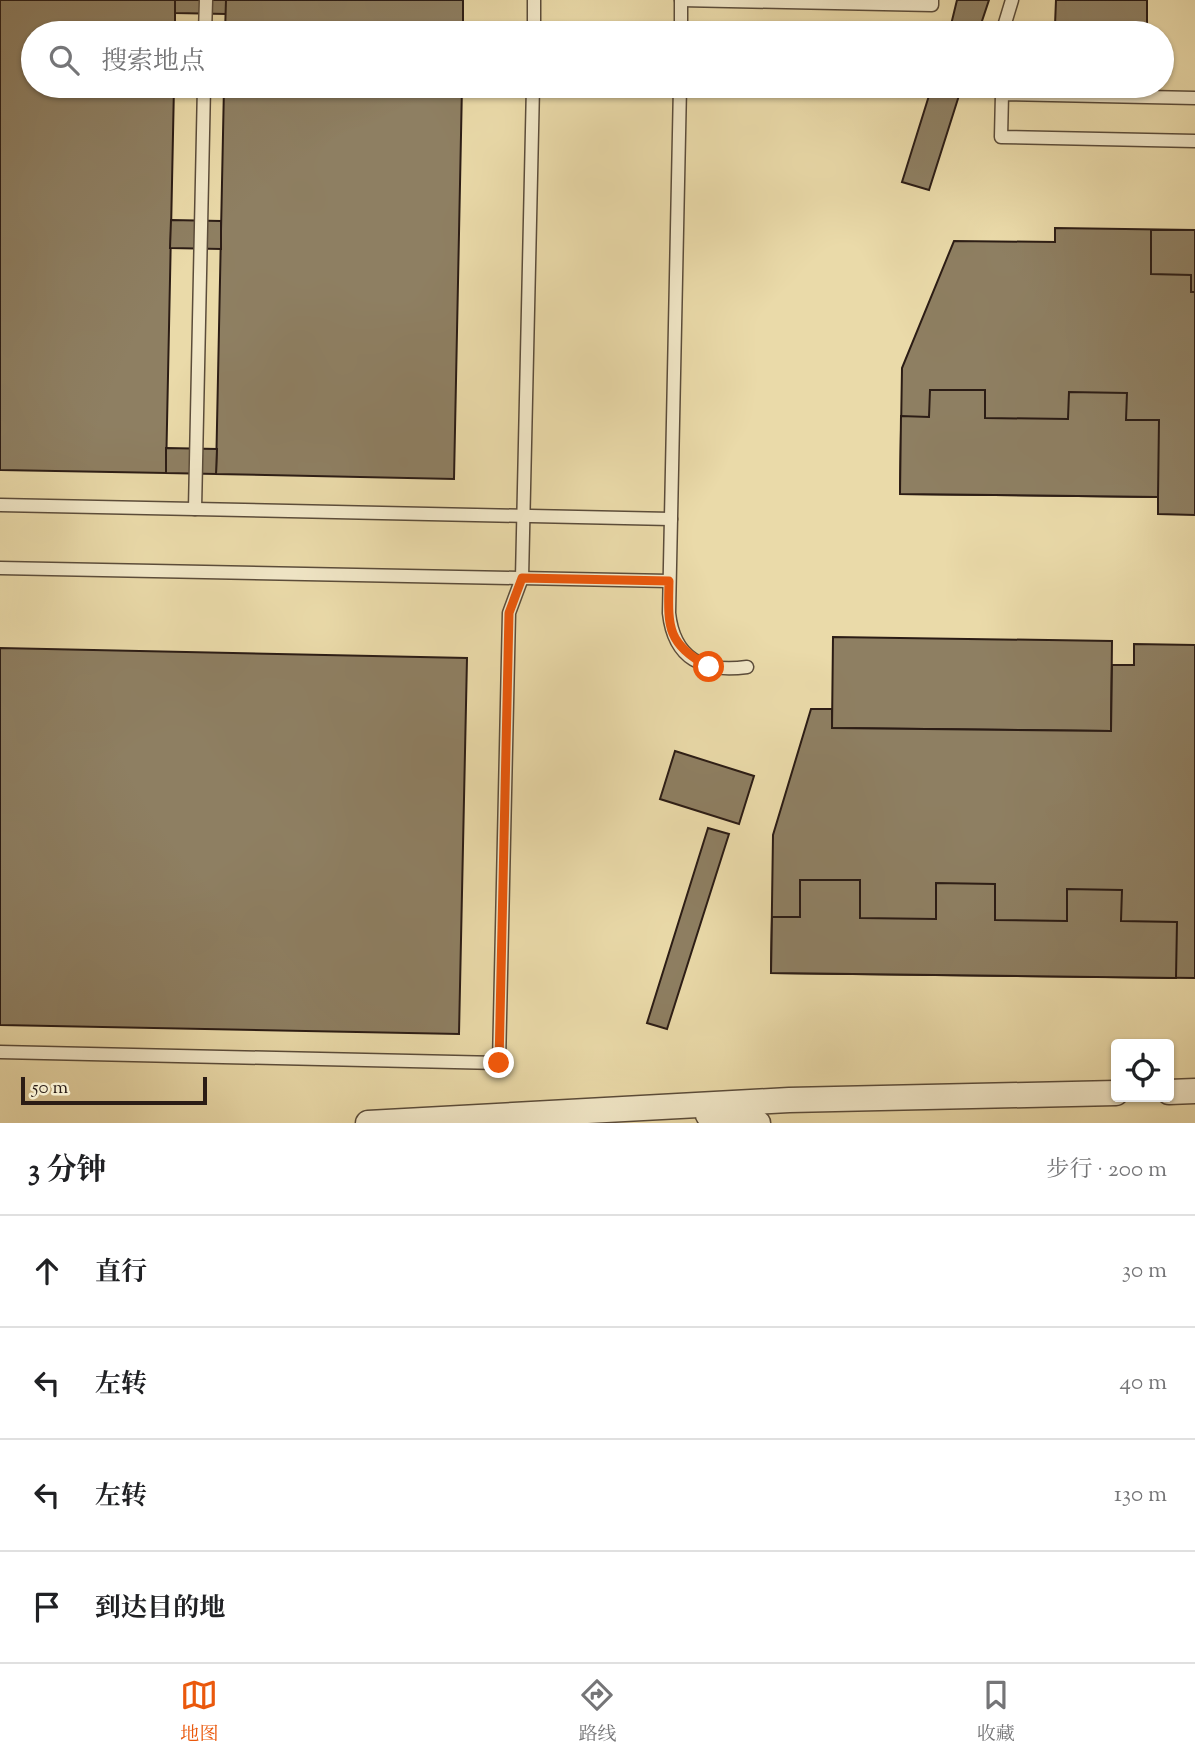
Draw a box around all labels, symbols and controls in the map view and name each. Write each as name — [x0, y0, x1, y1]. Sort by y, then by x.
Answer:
search box — [21, 21, 1174, 98]
icon: search — [45, 41, 83, 79]
text: 搜索地点 — [101, 44, 205, 81]
route start — [693, 651, 724, 682]
map controls — [1111, 1039, 1174, 1102]
button: locate — [1111, 1039, 1174, 1102]
route end — [483, 1047, 514, 1078]
scale bar — [21, 1074, 206, 1106]
text: 50 m — [32, 1075, 68, 1102]
text: 3 分钟 — [28, 1150, 107, 1193]
text: 步行 · 200 m — [1046, 1154, 1167, 1187]
icon: ahead — [28, 1252, 66, 1290]
text: 直行 — [95, 1255, 147, 1292]
text: 30 m — [1122, 1255, 1167, 1288]
icon: left — [28, 1364, 66, 1402]
text: 左转 — [95, 1367, 147, 1404]
text: 40 m — [1120, 1367, 1167, 1400]
icon: left — [28, 1476, 66, 1514]
text: 左转 — [95, 1479, 147, 1516]
text: 130 m — [1114, 1479, 1167, 1512]
icon: arrive — [28, 1588, 66, 1626]
text: 到达目的地 — [95, 1591, 225, 1628]
tab: 地图 — [180, 1676, 218, 1749]
tab: 路线 — [578, 1676, 617, 1749]
tab: 收藏 — [977, 1676, 1015, 1749]

